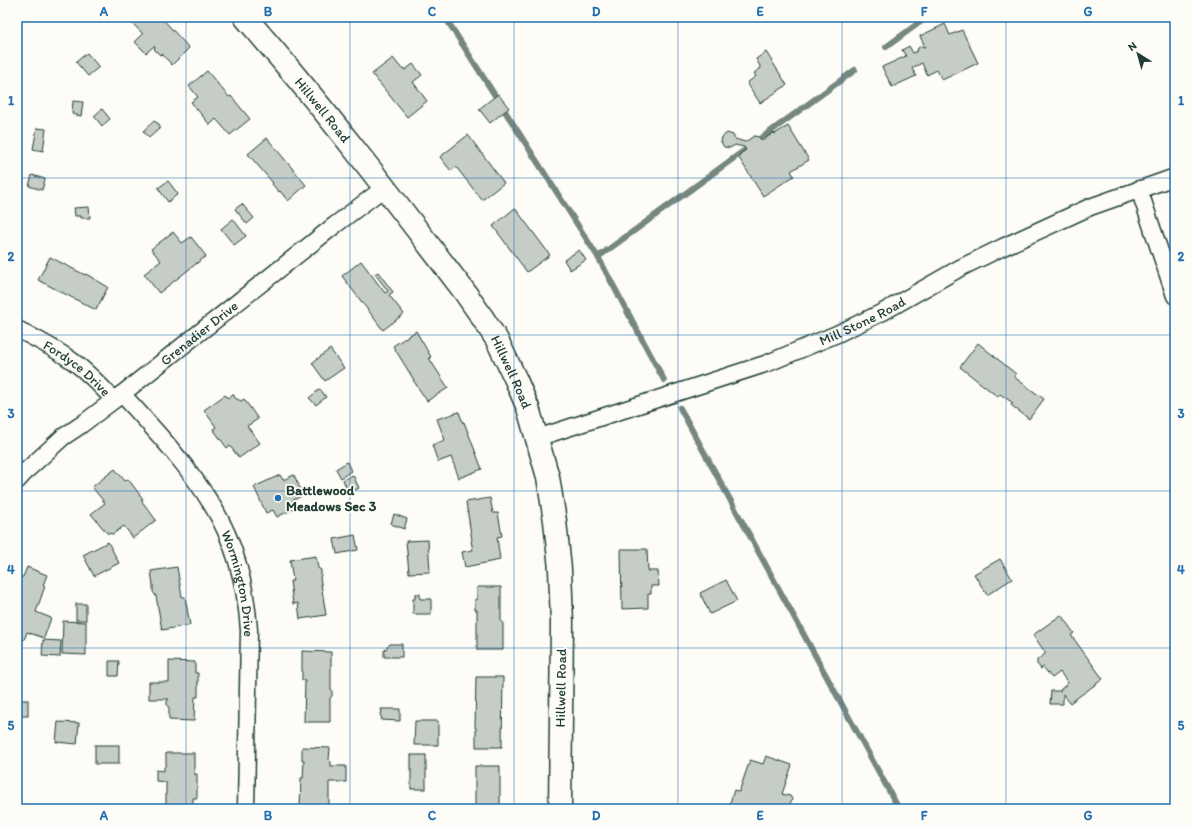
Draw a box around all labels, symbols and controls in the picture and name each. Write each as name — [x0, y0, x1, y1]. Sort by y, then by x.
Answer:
text: A — [99, 4, 109, 19]
text: B — [264, 4, 273, 19]
text: C — [428, 4, 437, 19]
text: D — [592, 4, 601, 19]
text: E — [756, 4, 764, 19]
text: F — [921, 4, 928, 19]
text: G — [1084, 4, 1093, 19]
north arrow — [1118, 34, 1158, 74]
text: N — [1125, 39, 1139, 54]
street label: Hillwell Road — [291, 74, 354, 146]
text: 1 — [8, 93, 14, 108]
text: 1 — [1178, 93, 1184, 108]
text: 2 — [8, 249, 15, 264]
text: 2 — [1178, 249, 1185, 264]
street label: Mill Stone Road — [816, 292, 909, 349]
street label: Grenadier Drive — [157, 297, 241, 369]
street label: Hillwell Road — [487, 332, 536, 412]
street label: Fordyce Drive — [41, 336, 115, 400]
text: 3 — [7, 406, 15, 421]
text: 3 — [1177, 406, 1185, 421]
place label: Battlewood Meadows Sec 3 — [286, 482, 377, 515]
marker: Battlewood Meadows Sec 3 — [273, 493, 283, 503]
street label: Wormington Drive — [218, 528, 258, 637]
text: 4 — [7, 562, 15, 577]
text: 4 — [1177, 562, 1185, 577]
street label: Hillwell Road — [552, 648, 570, 728]
text: 5 — [8, 718, 15, 733]
text: 5 — [1178, 718, 1185, 733]
text: A — [99, 808, 109, 823]
text: B — [264, 808, 273, 823]
text: C — [428, 808, 437, 823]
text: D — [592, 808, 601, 823]
text: E — [756, 808, 764, 823]
text: F — [921, 808, 928, 823]
text: G — [1084, 808, 1093, 823]

